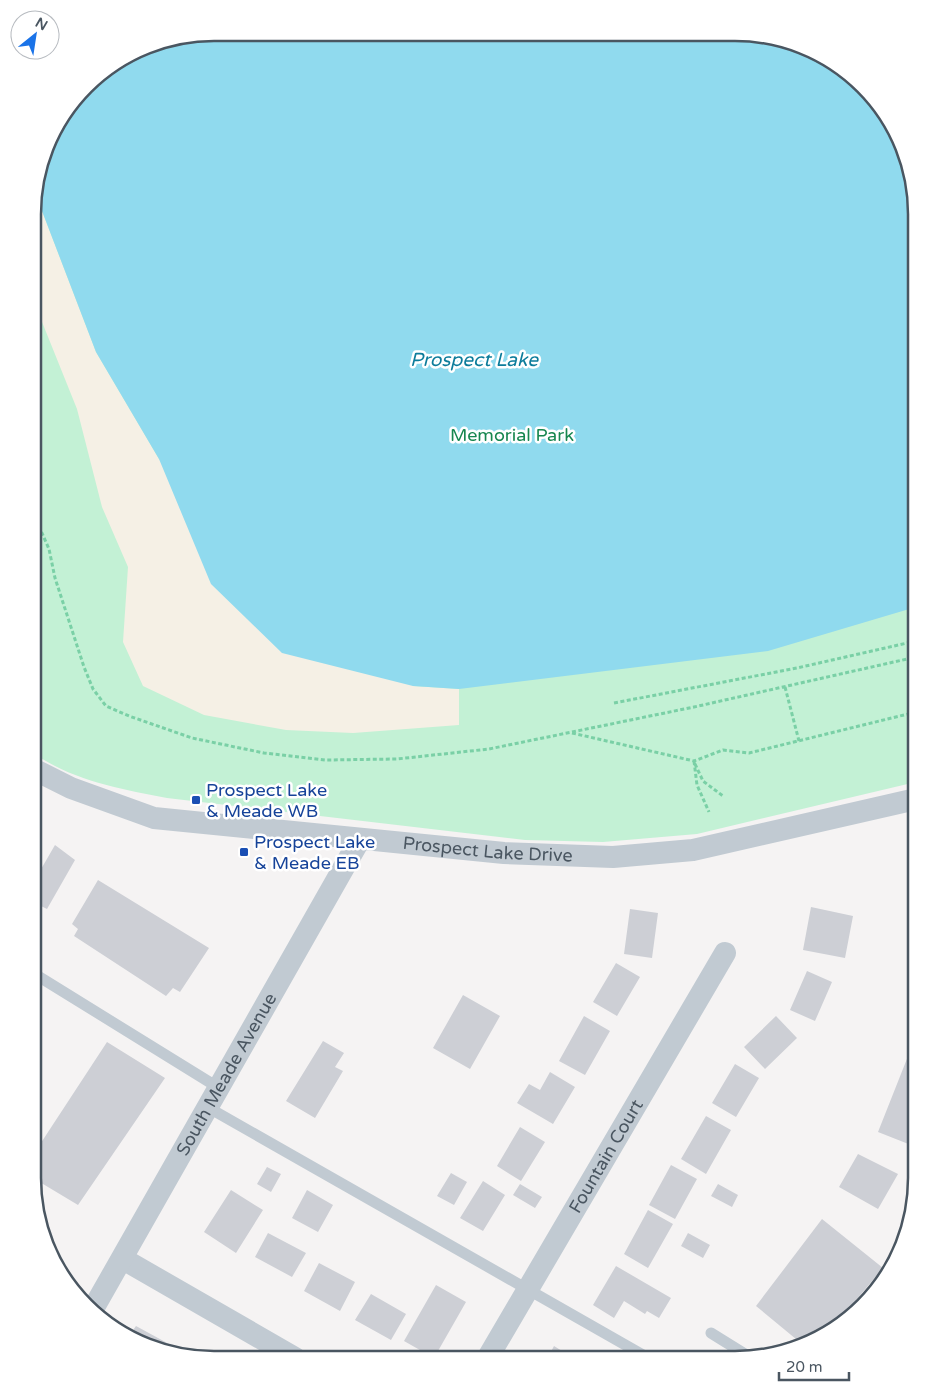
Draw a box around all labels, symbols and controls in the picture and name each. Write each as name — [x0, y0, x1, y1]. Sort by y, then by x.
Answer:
north arrow — [10, 10, 60, 60]
text: N — [32, 14, 50, 34]
water label: Prospect Lake — [410, 349, 539, 371]
park label: Memorial Park — [450, 424, 574, 446]
place label: Prospect Lake & Meade WB — [206, 779, 327, 822]
marker: Prospect Lake & Meade WB — [190, 794, 202, 806]
place label: Prospect Lake & Meade EB — [254, 831, 375, 874]
street label: Prospect Lake Drive — [402, 832, 573, 867]
marker: Prospect Lake & Meade EB — [238, 846, 250, 858]
street label: South Meade Avenue — [171, 989, 281, 1160]
street label: Fountain Court — [564, 1095, 648, 1217]
scale bar — [779, 1350, 849, 1382]
text: 20 m — [786, 1358, 823, 1376]

